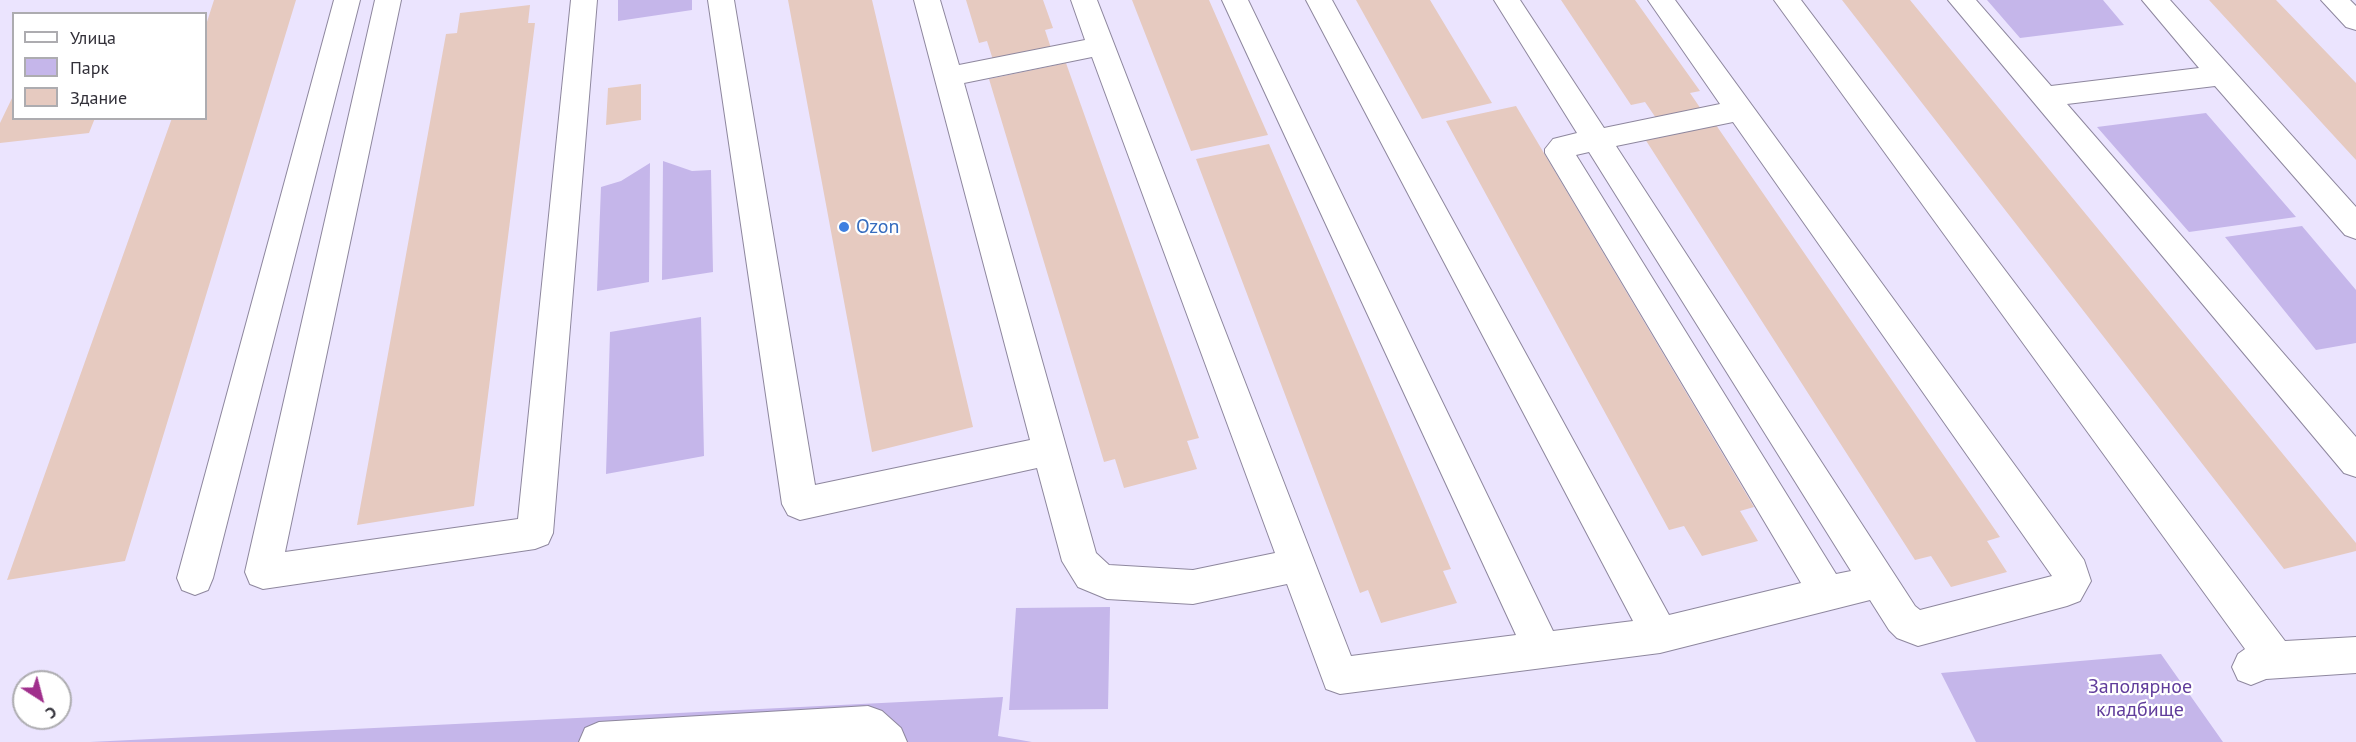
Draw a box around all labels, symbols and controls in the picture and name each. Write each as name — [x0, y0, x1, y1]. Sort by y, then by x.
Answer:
legend — [12, 12, 207, 120]
text: Улица — [70, 26, 116, 49]
text: Парк — [70, 56, 109, 79]
text: Здание — [70, 86, 127, 109]
place label: Ozon — [856, 215, 899, 239]
marker: Ozon — [837, 220, 851, 234]
north arrow — [12, 670, 72, 730]
park label: Заполярное кладбище — [2088, 675, 2192, 722]
text: С — [42, 702, 61, 724]

